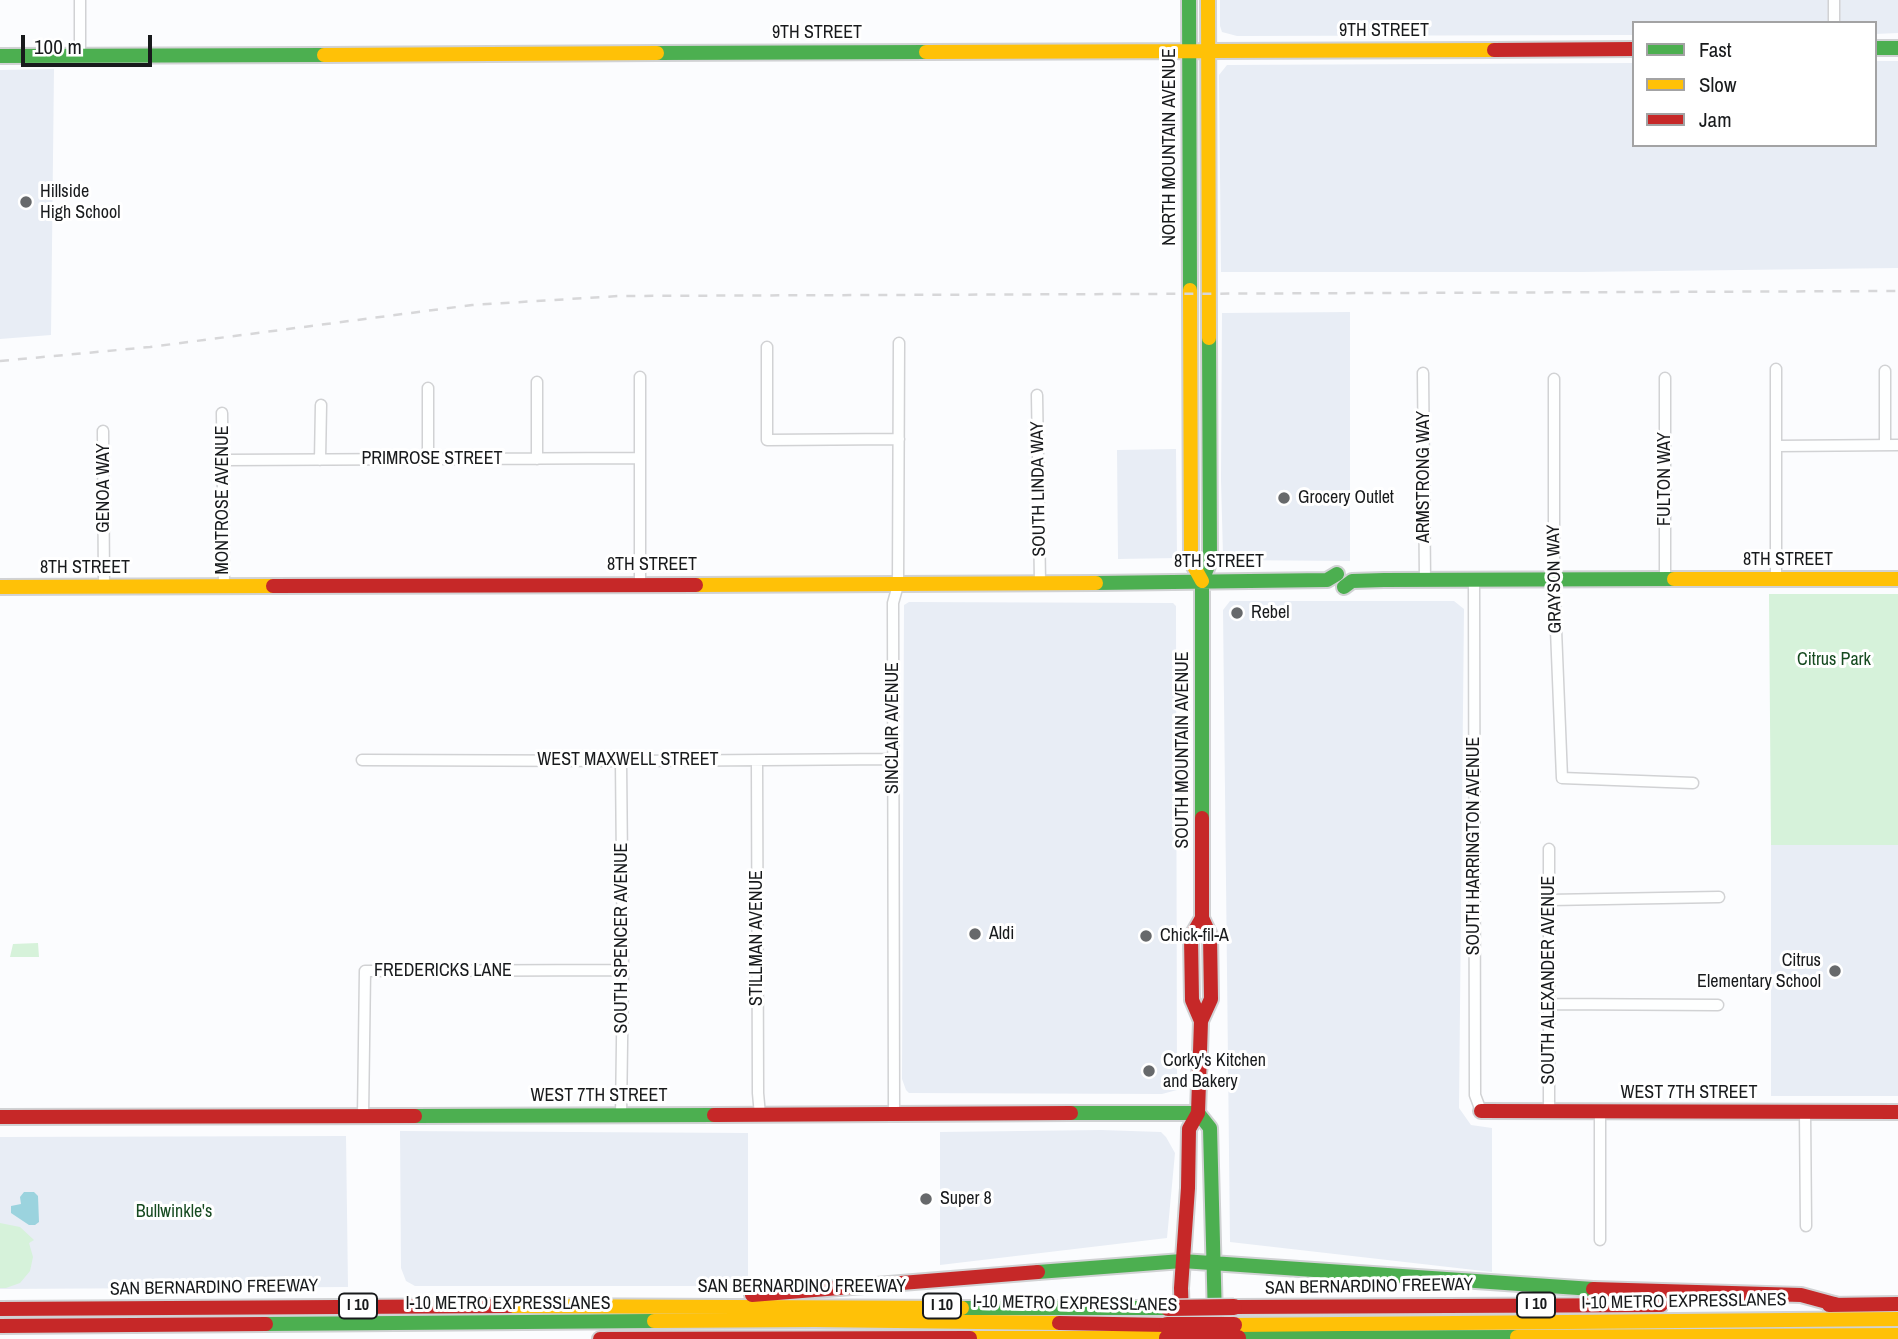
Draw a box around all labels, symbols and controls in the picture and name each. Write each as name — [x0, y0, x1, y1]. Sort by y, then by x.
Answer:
street label: 9TH STREET — [1339, 20, 1429, 42]
scale bar — [24, 21, 156, 65]
legend — [1632, 21, 1877, 147]
street label: 9TH STREET — [772, 22, 862, 44]
text: 100 m — [34, 32, 82, 61]
text: Fast — [1699, 35, 1732, 64]
street label: NORTH MOUNTAIN AVENUE — [1159, 48, 1181, 246]
text: Slow — [1699, 70, 1736, 99]
text: Jam — [1699, 105, 1732, 134]
place label: Hillside High School — [40, 181, 120, 224]
marker: Hillside High School — [18, 194, 34, 210]
street label: ARMSTRONG WAY — [1413, 411, 1435, 543]
street label: SOUTH LINDA WAY — [1027, 421, 1051, 557]
street label: MONTROSE AVENUE — [212, 425, 234, 575]
street label: FULTON WAY — [1654, 432, 1676, 526]
street label: GENOA WAY — [93, 443, 115, 533]
street label: PRIMROSE STREET — [361, 448, 503, 470]
place label: Grocery Outlet — [1298, 487, 1394, 509]
marker: Grocery Outlet — [1276, 490, 1292, 506]
street label: GRAYSON WAY — [1543, 524, 1567, 634]
street label: 8TH STREET — [1743, 549, 1833, 571]
street label: 8TH STREET — [1174, 551, 1264, 573]
street label: 8TH STREET — [607, 554, 697, 576]
street label: 8TH STREET — [40, 557, 130, 579]
place label: Rebel — [1251, 602, 1290, 624]
marker: Rebel — [1229, 605, 1245, 621]
park label: Citrus Park — [1797, 649, 1871, 671]
street label: SOUTH MOUNTAIN AVENUE — [1172, 651, 1194, 849]
street label: SINCLAIR AVENUE — [882, 662, 904, 794]
street label: SOUTH HARRINGTON AVENUE — [1463, 737, 1485, 955]
street label: WEST MAXWELL STREET — [537, 749, 719, 771]
street label: SOUTH SPENCER AVENUE — [611, 843, 633, 1033]
street label: STILLMAN AVENUE — [746, 870, 768, 1006]
street label: SOUTH ALEXANDER AVENUE — [1538, 876, 1560, 1084]
place label: Aldi — [989, 923, 1014, 945]
place label: Chick-fil-A — [1160, 925, 1229, 947]
marker: Aldi — [967, 926, 983, 942]
marker: Chick-fil-A — [1138, 928, 1154, 944]
place label: Citrus Elementary School — [1697, 950, 1821, 992]
street label: FREDERICKS LANE — [374, 960, 512, 982]
marker: Citrus Elementary School — [1827, 963, 1843, 979]
place label: Corky's Kitchen and Bakery — [1163, 1050, 1266, 1092]
marker: Corky's Kitchen and Bakery — [1141, 1063, 1157, 1079]
street label: WEST 7TH STREET — [1621, 1082, 1757, 1104]
street label: WEST 7TH STREET — [531, 1085, 667, 1107]
place label: Super 8 — [940, 1188, 992, 1210]
marker: Super 8 — [918, 1191, 934, 1207]
park label: Bullwinkle's — [136, 1201, 212, 1223]
street label: SAN BERNARDINO FREEWAY — [1265, 1274, 1473, 1300]
street label: SAN BERNARDINO FREEWAY — [110, 1275, 318, 1301]
street label: SAN BERNARDINO FREEWAY — [698, 1276, 906, 1298]
street label: I-10 METRO EXPRESSLANES — [1581, 1289, 1787, 1315]
street label: I-10 METRO EXPRESSLANES — [972, 1291, 1178, 1317]
road number: I 10 — [1517, 1292, 1555, 1317]
street label: I-10 METRO EXPRESSLANES — [405, 1293, 611, 1315]
road number: I 10 — [339, 1294, 377, 1318]
road number: I 10 — [923, 1294, 961, 1318]

